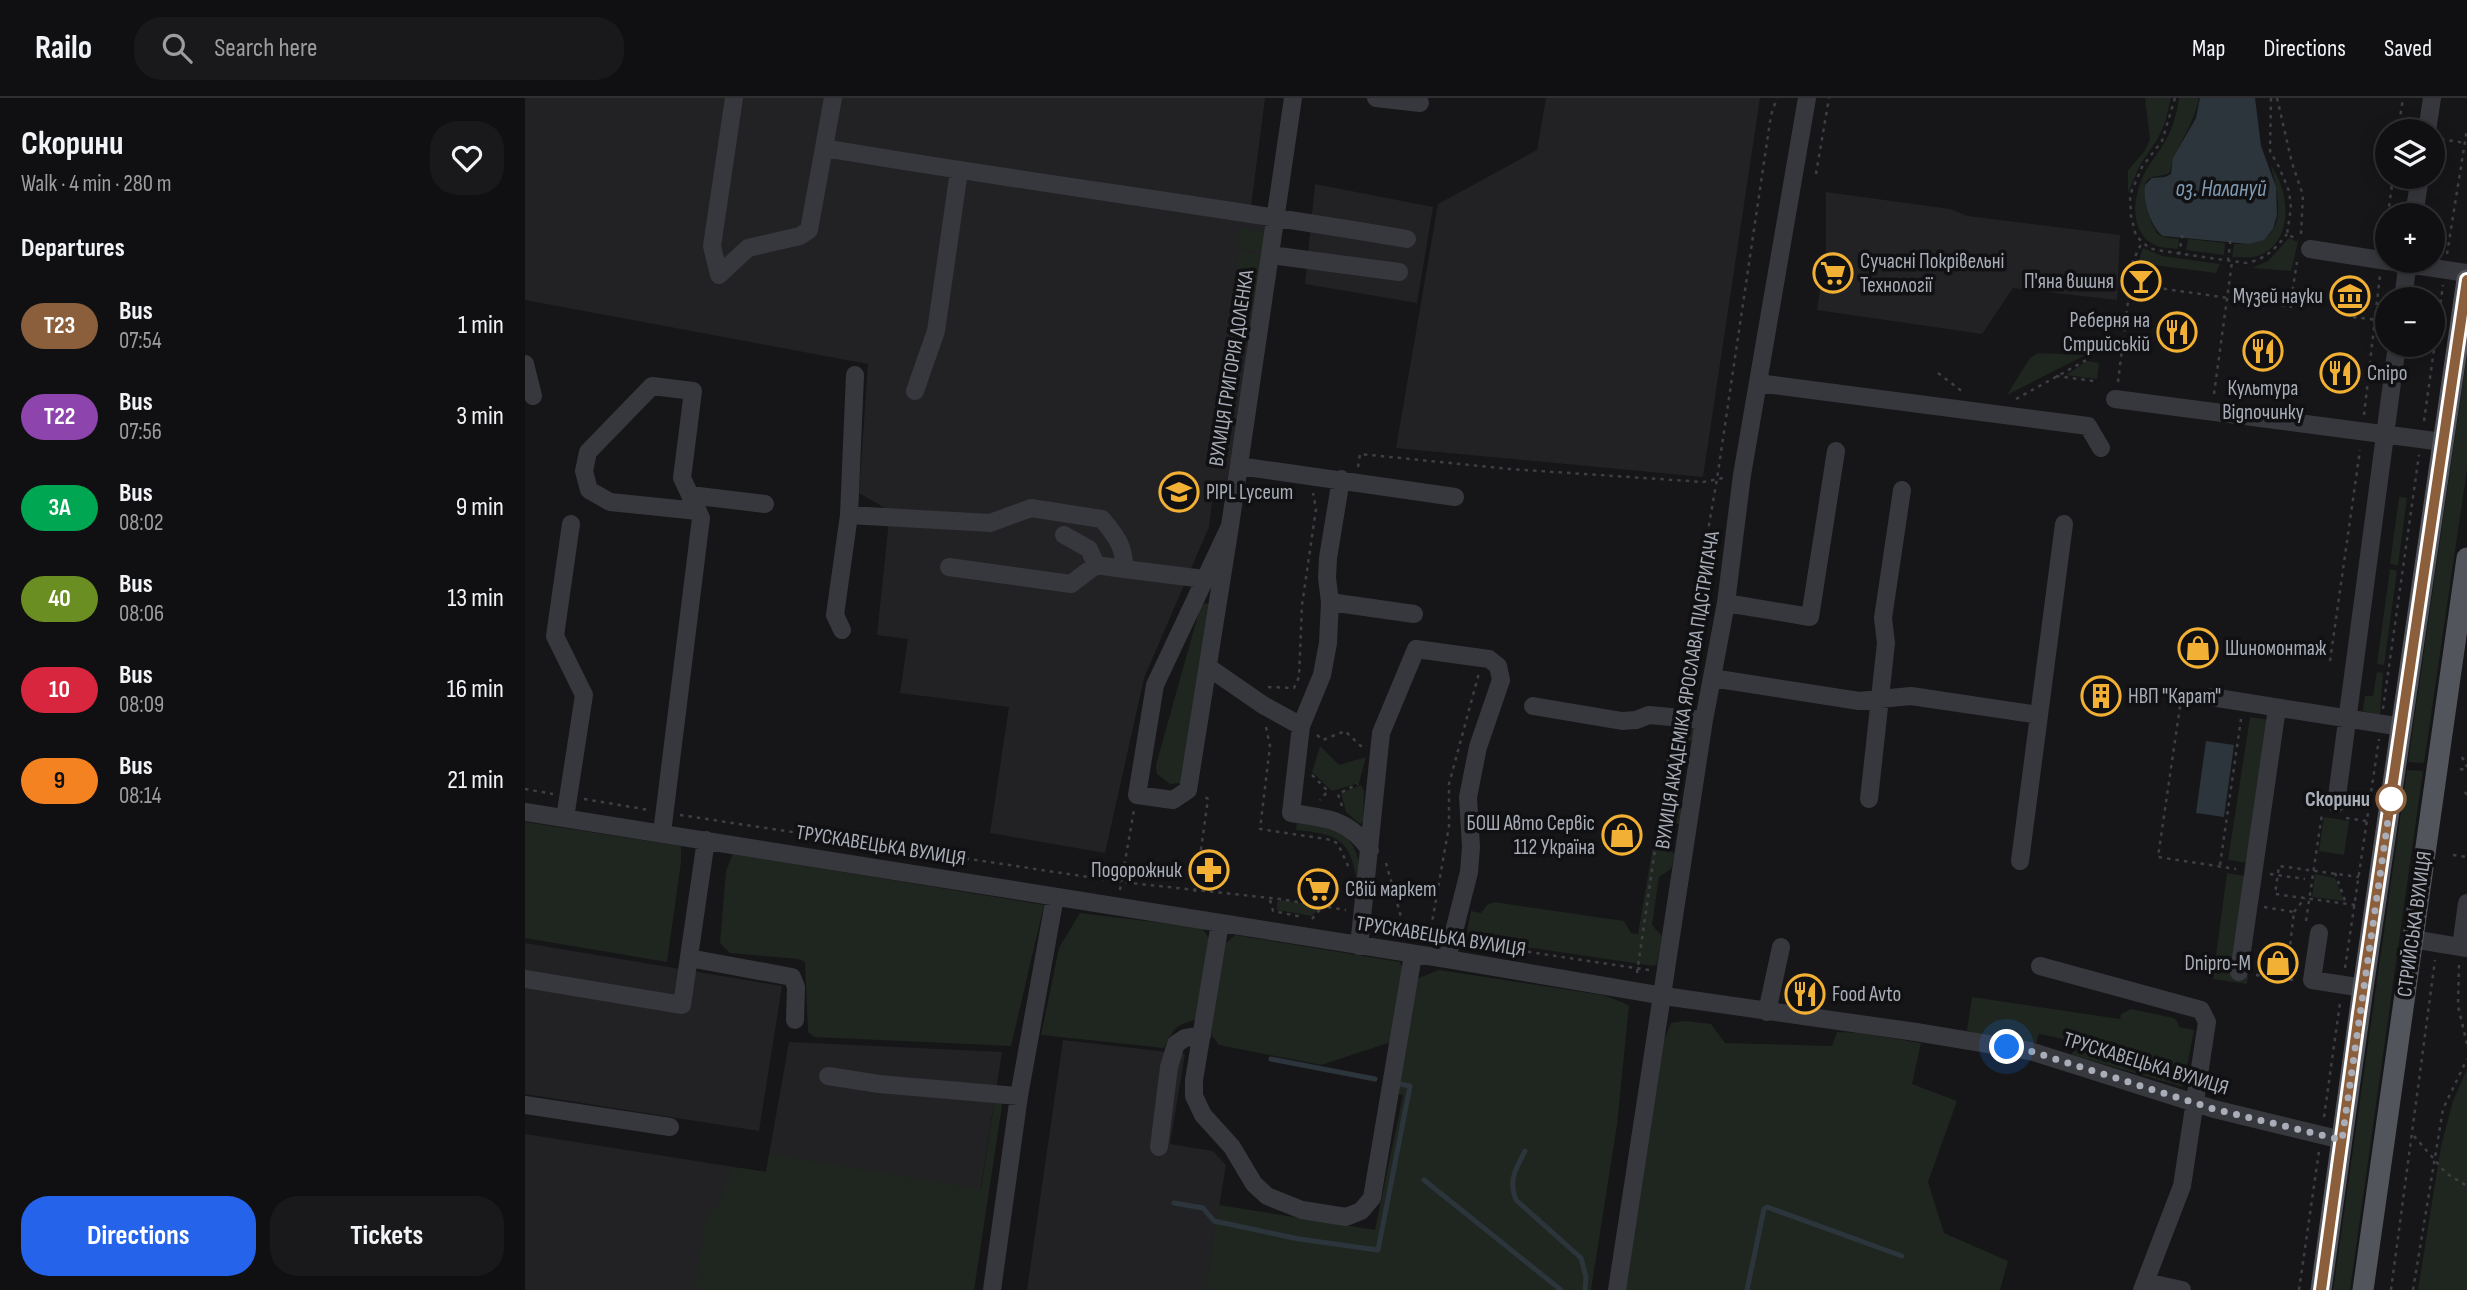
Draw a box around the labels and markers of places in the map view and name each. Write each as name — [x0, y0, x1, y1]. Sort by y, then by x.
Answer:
place label: Сучасні Покрівельні Технології — [1860, 249, 2004, 298]
supermarket icon: Сучасні Покрівельні Технології — [1812, 252, 1854, 294]
bar icon: П'яна вишня — [2120, 260, 2162, 302]
place label: П'яна вишня — [2024, 269, 2114, 294]
museum icon: Музей науки — [2329, 275, 2371, 317]
place label: Музей науки — [2233, 284, 2323, 309]
place label: Реберня на Стрийській — [2063, 308, 2150, 357]
restaurant icon: Реберня на Стрийській — [2156, 311, 2198, 353]
restaurant icon: Культура Відпочинку — [2242, 330, 2284, 372]
restaurant icon: Спіро — [2319, 352, 2361, 394]
place label: Спіро — [2367, 361, 2407, 386]
place label: Культура Відпочинку — [2222, 376, 2304, 425]
school or university icon: PIPL Lyceum — [1158, 471, 1200, 513]
place label: PIPL Lyceum — [1206, 480, 1293, 505]
shop icon: Шиномонтаж — [2177, 627, 2219, 669]
place label: Шиномонтаж — [2225, 636, 2327, 661]
building icon: НВП "Карат" — [2080, 675, 2122, 717]
place label: НВП "Карат" — [2128, 684, 2221, 709]
marker: Скорини — [2376, 784, 2406, 814]
place label: Скорини — [2305, 787, 2370, 812]
place label: БОШ Авто Сервіс 112 Україна — [1466, 811, 1595, 860]
shop icon: БОШ Авто Сервіс 112 Україна — [1601, 814, 1643, 856]
pharmacy icon: Подорожник — [1188, 849, 1230, 891]
place label: Подорожник — [1091, 858, 1182, 883]
supermarket icon: Свiй маркет — [1297, 868, 1339, 910]
place label: Свiй маркет — [1345, 877, 1437, 902]
shop icon: Dnipro-M — [2257, 942, 2299, 984]
place label: Dnipro-M — [2184, 951, 2251, 976]
restaurant icon: Food Avto — [1784, 973, 1826, 1015]
place label: Food Avto — [1832, 982, 1901, 1007]

